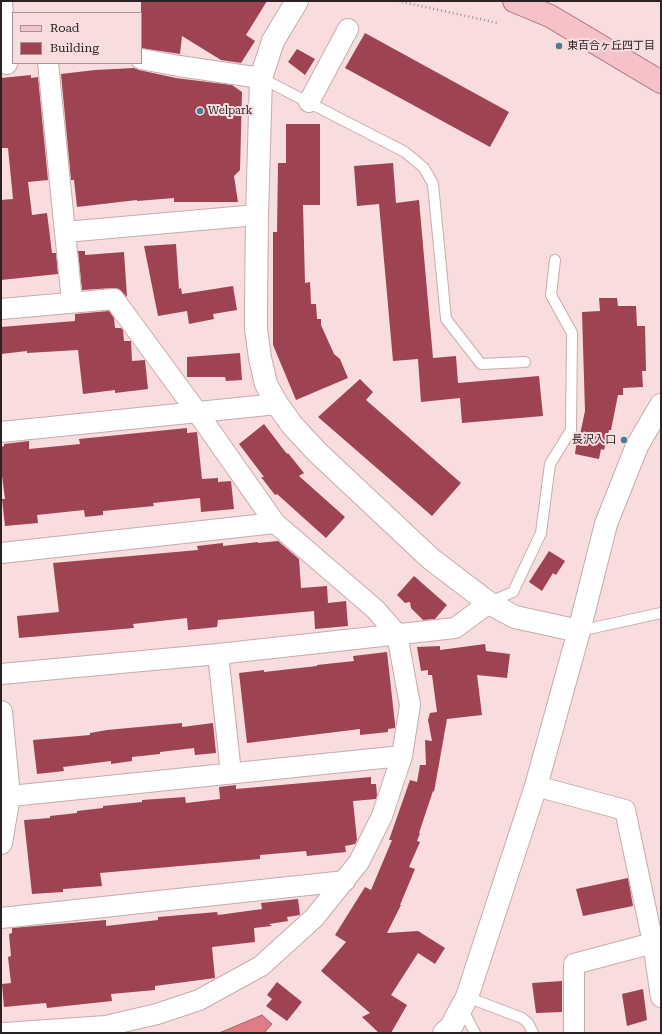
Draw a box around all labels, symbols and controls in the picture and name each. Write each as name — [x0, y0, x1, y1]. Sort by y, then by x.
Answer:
legend — [12, 12, 142, 64]
text: Road — [50, 21, 79, 35]
place label: 東百合ヶ丘四丁目 — [567, 39, 655, 53]
text: Building — [50, 41, 99, 55]
marker: 東百合ヶ丘四丁目 — [554, 41, 564, 51]
place label: Welpark — [208, 104, 253, 118]
marker: Welpark — [195, 106, 205, 116]
place label: 長沢入口 — [572, 433, 616, 447]
marker: 長沢入口 — [619, 435, 629, 445]

